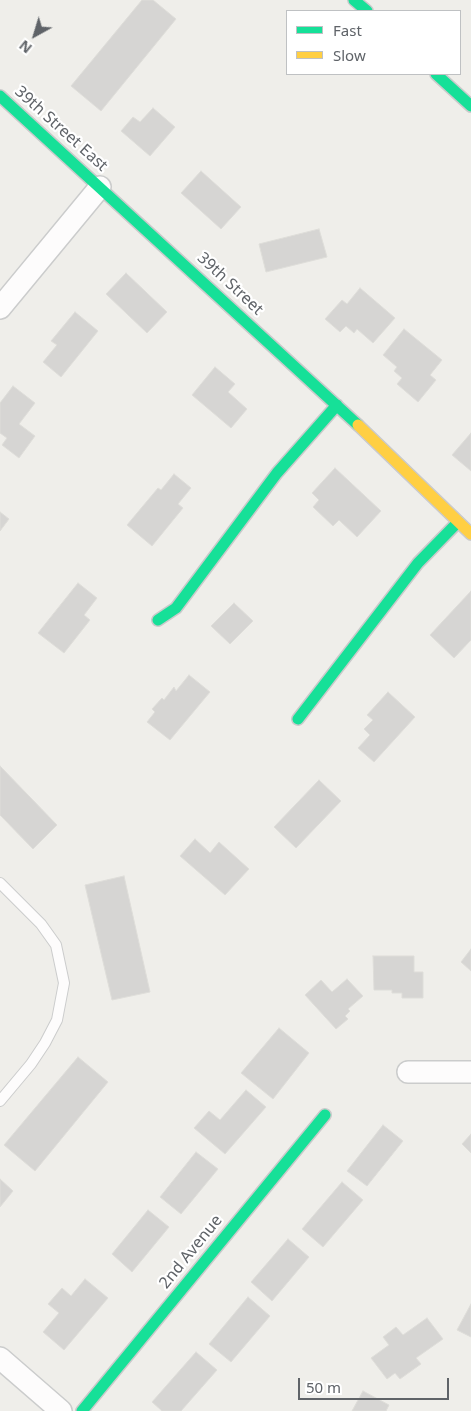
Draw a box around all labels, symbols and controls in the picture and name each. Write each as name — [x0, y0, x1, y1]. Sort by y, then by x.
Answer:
north arrow — [10, 10, 60, 60]
legend — [286, 10, 461, 75]
text: Fast — [333, 20, 362, 40]
text: N — [15, 36, 36, 58]
text: Slow — [333, 45, 366, 65]
street label: 39th Street East — [11, 82, 111, 176]
street label: 39th Street — [193, 249, 267, 319]
street label: 2nd Avenue — [155, 1211, 227, 1293]
scale bar — [301, 1368, 452, 1400]
text: 50 m — [306, 1377, 341, 1397]

